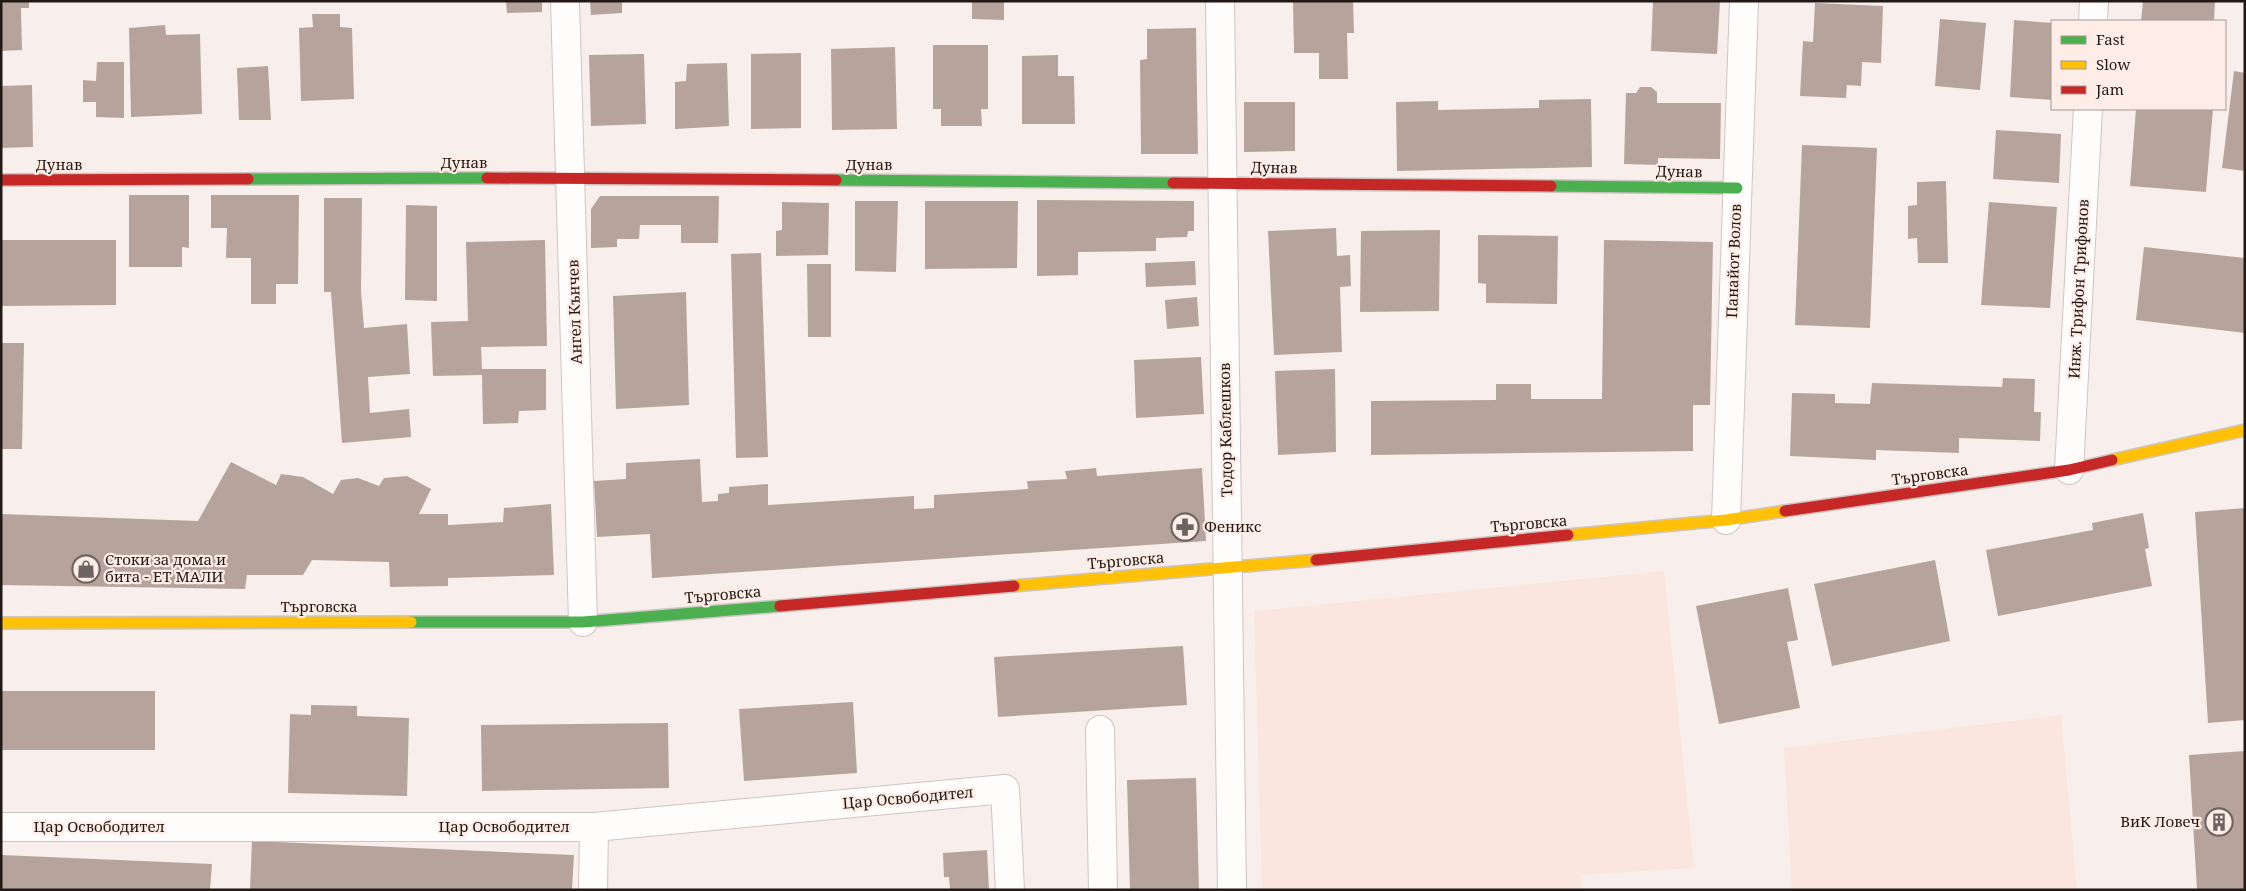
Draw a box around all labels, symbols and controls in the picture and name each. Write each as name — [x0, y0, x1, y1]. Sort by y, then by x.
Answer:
legend — [2051, 20, 2226, 110]
text: Fast — [2096, 29, 2125, 49]
text: Slow — [2096, 54, 2130, 74]
text: Jam — [2095, 79, 2124, 99]
street label: Дунав — [441, 152, 487, 172]
street label: Дунав — [36, 154, 82, 174]
street label: Дунав — [846, 154, 892, 174]
street label: Дунав — [1251, 157, 1297, 177]
street label: Дунав — [1656, 161, 1702, 181]
street label: Инж. Трифон Трифонов — [2063, 199, 2093, 379]
street label: Панайот Волов — [1721, 204, 1745, 318]
street label: Ангел Кънчев — [562, 259, 586, 365]
street label: Тодор Каблешков — [1214, 363, 1236, 497]
street label: Търговска — [1890, 459, 1969, 489]
street label: Търговска — [1490, 510, 1568, 536]
pharmacy icon: Феникс — [1170, 512, 1200, 542]
place label: Феникс — [1204, 516, 1261, 536]
street label: Търговска — [1087, 547, 1165, 573]
place label: Стоки за дома и бита - ЕТ МАЛИ — [105, 549, 226, 586]
shop icon: Стоки за дома и бита - ЕТ МАЛИ — [71, 554, 101, 584]
street label: Търговска — [684, 581, 762, 607]
street label: Търговска — [280, 596, 358, 616]
street label: Цар Освободител — [842, 781, 974, 813]
building icon: ВиК Ловеч — [2204, 807, 2234, 837]
place label: ВиК Ловеч — [2120, 811, 2200, 831]
street label: Цар Освободител — [33, 816, 165, 836]
street label: Цар Освободител — [438, 816, 570, 836]

